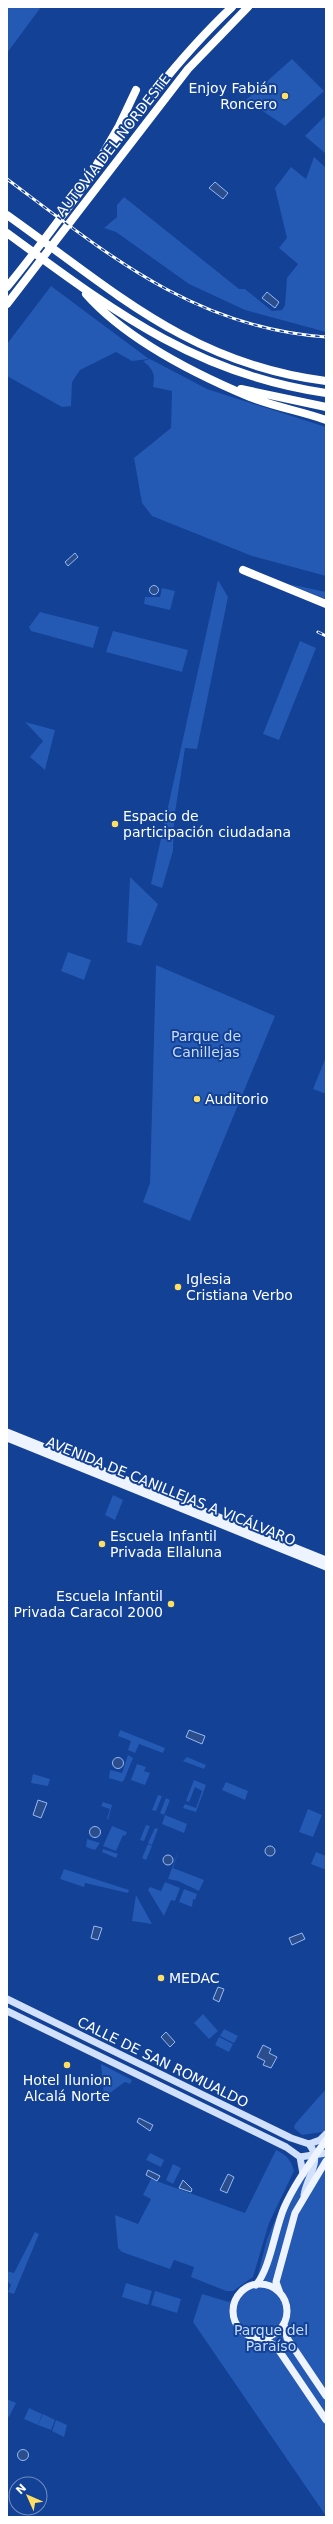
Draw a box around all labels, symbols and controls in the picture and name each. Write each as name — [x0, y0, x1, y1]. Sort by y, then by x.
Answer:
street label: AUTOVÍA DEL NORDESTE — [53, 71, 173, 219]
place label: Enjoy Fabián Roncero — [189, 80, 277, 112]
marker: Enjoy Fabián Roncero — [280, 91, 290, 101]
place label: Espacio de participación ciudadana — [123, 808, 291, 840]
marker: Espacio de participación ciudadana — [110, 819, 120, 829]
park label: Parque de Canillejas — [171, 1028, 241, 1060]
place label: Auditorio — [205, 1091, 269, 1107]
marker: Auditorio — [192, 1094, 202, 1104]
place label: Iglesia Cristiana Verbo — [186, 1271, 293, 1303]
marker: Iglesia Cristiana Verbo — [173, 1282, 183, 1292]
street label: AVENIDA DE CANILLEJAS A VICÁLVARO — [44, 1433, 298, 1549]
place label: Escuela Infantil Privada Ellaluna — [110, 1528, 222, 1560]
marker: Escuela Infantil Privada Ellaluna — [97, 1539, 107, 1549]
place label: Escuela Infantil Privada Caracol 2000 — [13, 1588, 163, 1620]
marker: Escuela Infantil Privada Caracol 2000 — [166, 1599, 176, 1609]
place label: MEDAC — [169, 1970, 220, 1986]
marker: MEDAC — [156, 1973, 166, 1983]
street label: CALLE DE SAN ROMUALDO — [75, 2014, 251, 2110]
marker: Hotel Ilunion Alcalá Norte — [62, 2060, 72, 2070]
place label: Hotel Ilunion Alcalá Norte — [23, 2072, 111, 2104]
park label: Parque del Paraíso — [234, 2322, 308, 2354]
north arrow — [8, 2476, 48, 2516]
text: N — [13, 2481, 29, 2497]

